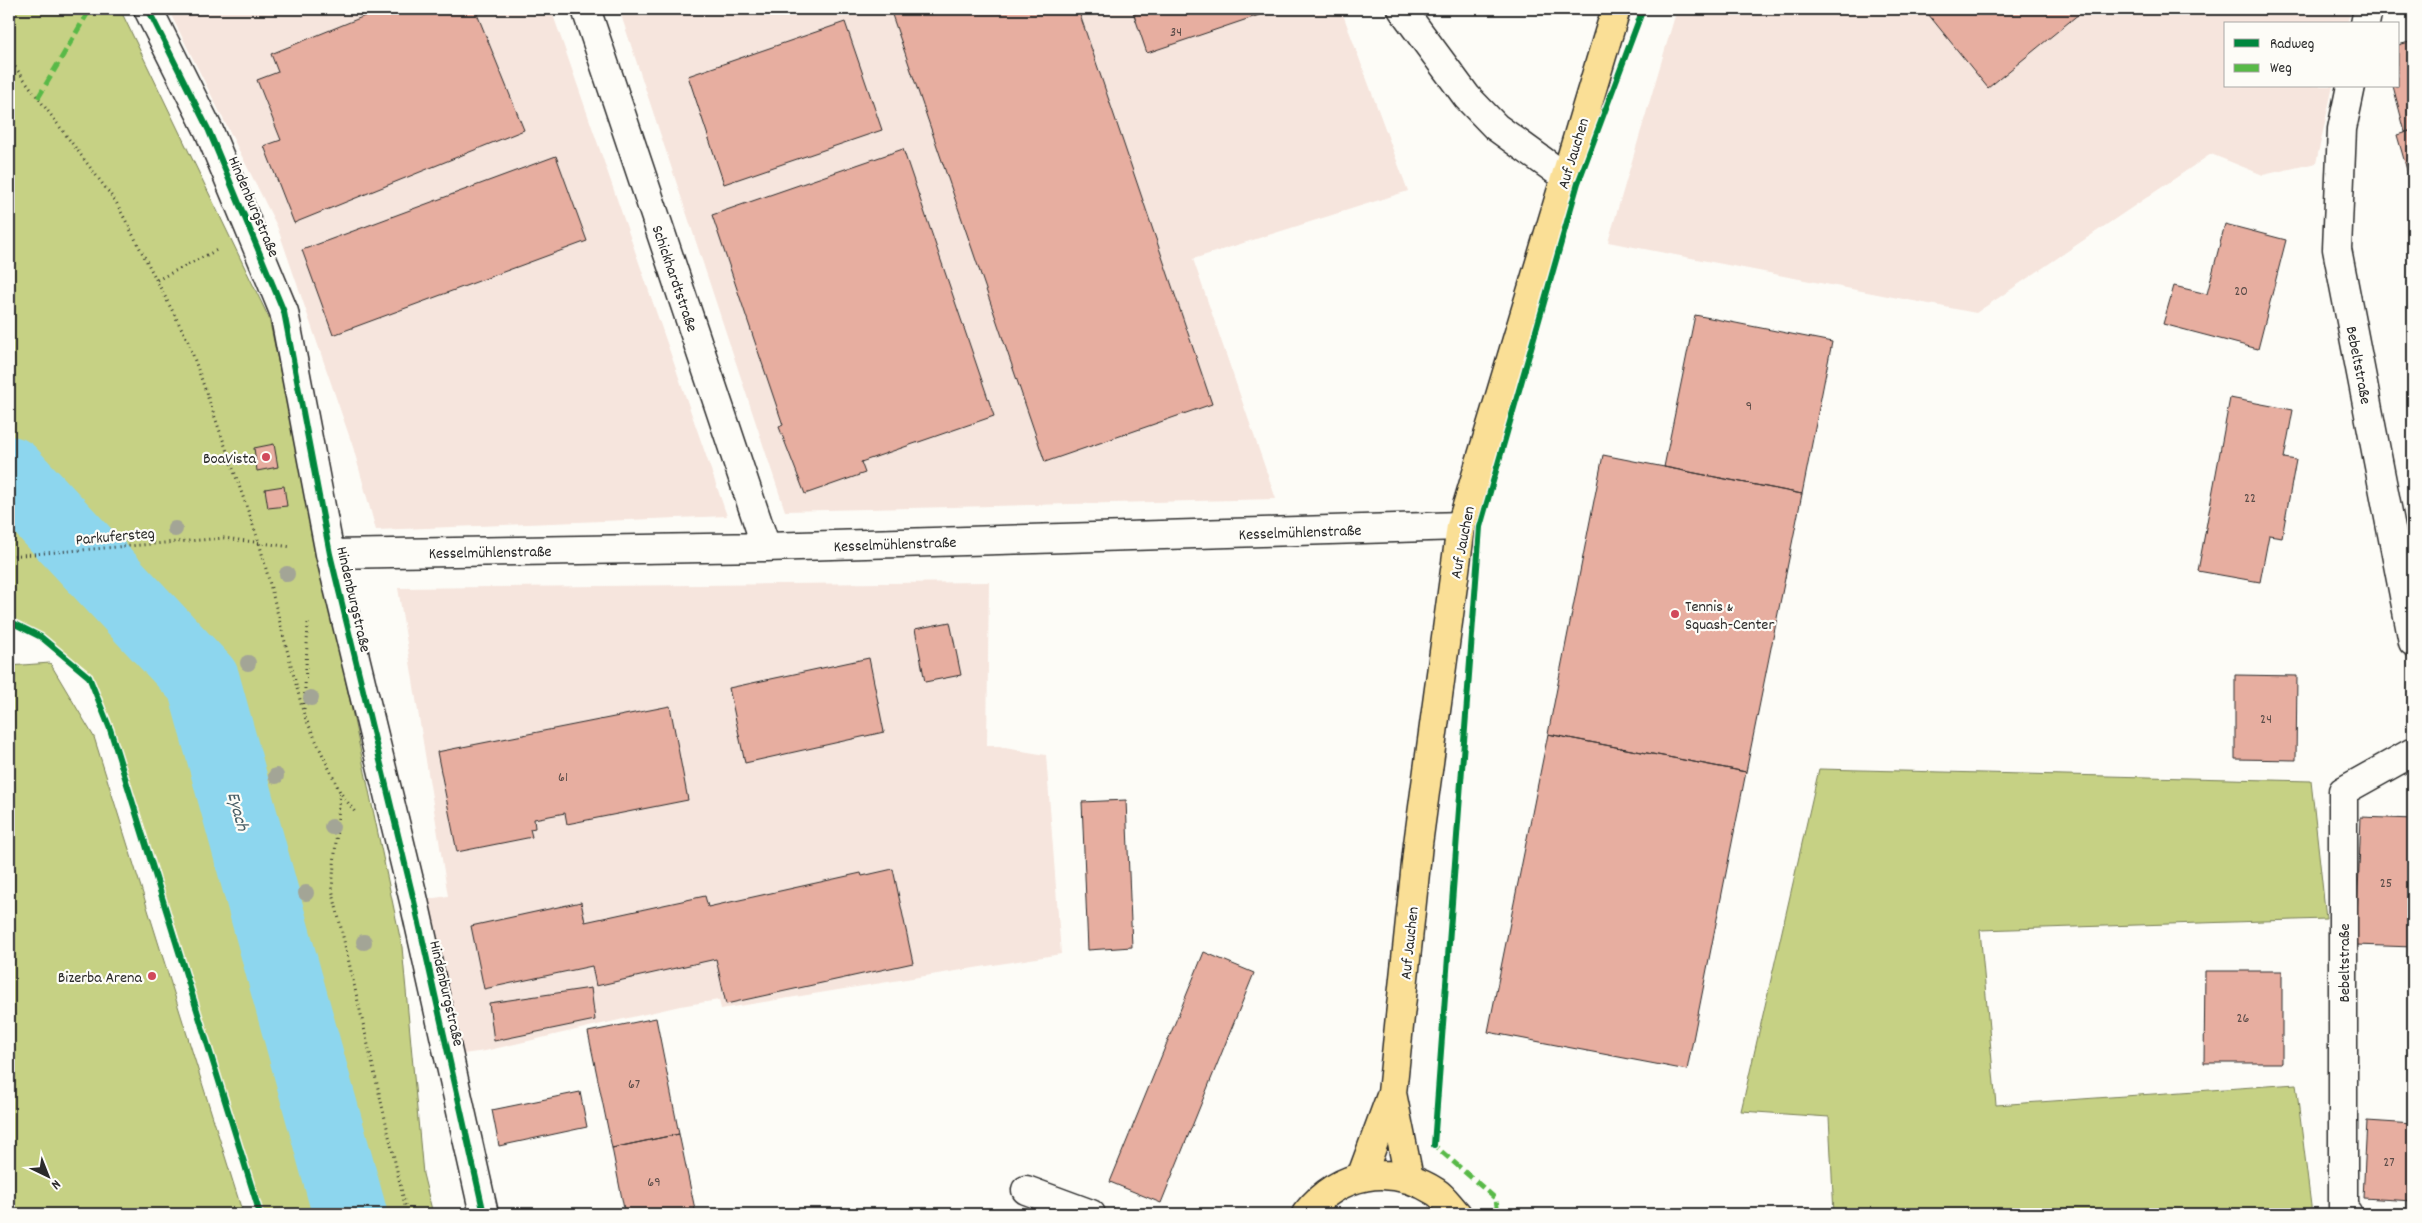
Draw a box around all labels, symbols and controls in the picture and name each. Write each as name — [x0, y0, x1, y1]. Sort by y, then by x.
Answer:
legend — [2224, 22, 2400, 88]
house number: 34 — [1170, 23, 1182, 43]
text: Radweg — [2270, 34, 2314, 56]
text: Weg — [2270, 58, 2292, 80]
street label: Auf Jauchen — [1553, 115, 1596, 192]
street label: Hindenburgstraße — [221, 153, 284, 261]
street label: Schickhardtstraße — [645, 222, 703, 335]
house number: 20 — [2234, 282, 2248, 302]
street label: Bebeltstraße — [2339, 324, 2376, 406]
house number: 9 — [1746, 397, 1752, 417]
place label: BoaVista — [203, 448, 256, 471]
marker: BoaVista — [260, 451, 272, 463]
house number: 22 — [2244, 489, 2256, 509]
street label: Auf Jauchen — [1445, 504, 1482, 581]
street label: Kesselmühlenstraße — [1238, 520, 1362, 547]
street label: Parkufersteg — [75, 523, 156, 552]
street label: Kesselmühlenstraße — [833, 532, 957, 559]
street label: Kesselmühlenstraße — [428, 541, 552, 566]
street label: Hindenburgstraße — [329, 544, 376, 655]
place label: Tennis & Squash-Center — [1685, 596, 1774, 637]
marker: Tennis & Squash-Center — [1669, 608, 1681, 620]
house number: 24 — [2260, 710, 2272, 730]
house number: 61 — [558, 768, 568, 788]
water label: Eyach — [219, 789, 254, 835]
house number: 25 — [2380, 874, 2392, 894]
street label: Auf Jauchen — [1395, 906, 1426, 981]
street label: Bebeltstraße — [2334, 923, 2357, 1003]
street label: Hindenburgstraße — [422, 938, 469, 1049]
place label: Bizerba Arena — [58, 967, 142, 990]
marker: Bizerba Arena — [146, 970, 158, 982]
house number: 26 — [2237, 1009, 2250, 1029]
house number: 67 — [628, 1075, 640, 1095]
north arrow — [22, 1150, 72, 1200]
house number: 27 — [2383, 1153, 2395, 1173]
house number: 69 — [647, 1173, 661, 1193]
text: N — [46, 1174, 65, 1194]

